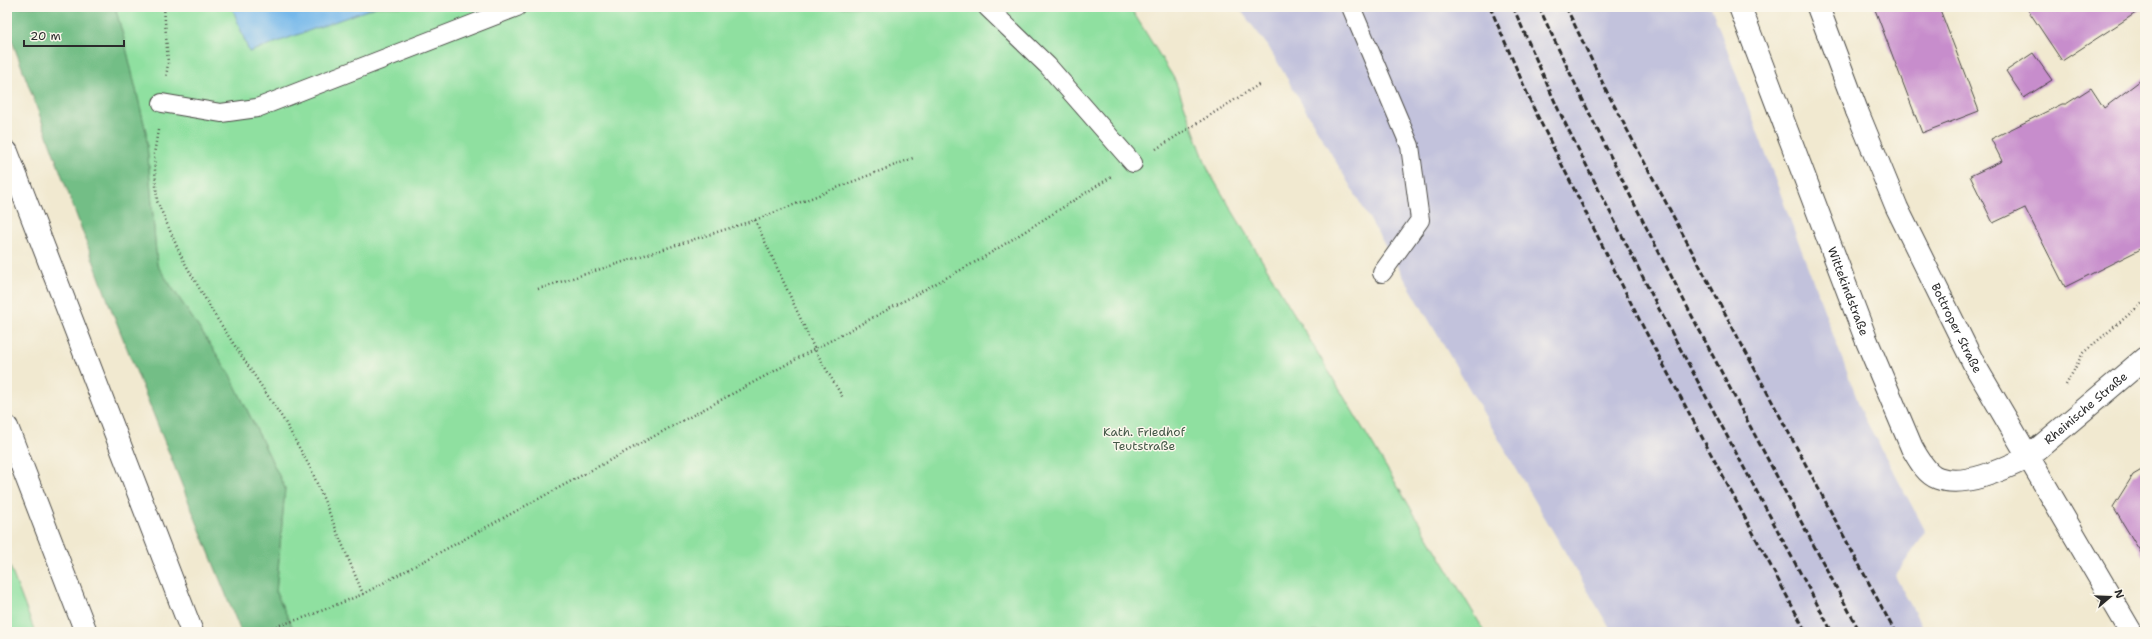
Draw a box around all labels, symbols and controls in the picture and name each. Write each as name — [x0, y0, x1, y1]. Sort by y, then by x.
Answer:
scale bar — [24, 22, 124, 48]
text: 20 m — [30, 28, 61, 44]
street label: Wittekindstraße — [1824, 244, 1872, 338]
street label: Bottroper Straße — [1927, 281, 1986, 376]
street label: Rheinische Straße — [2041, 368, 2131, 448]
park label: Kath. Friedhof Teutstraße — [1103, 424, 1186, 454]
north arrow — [2090, 577, 2130, 617]
text: N — [2110, 587, 2128, 601]

